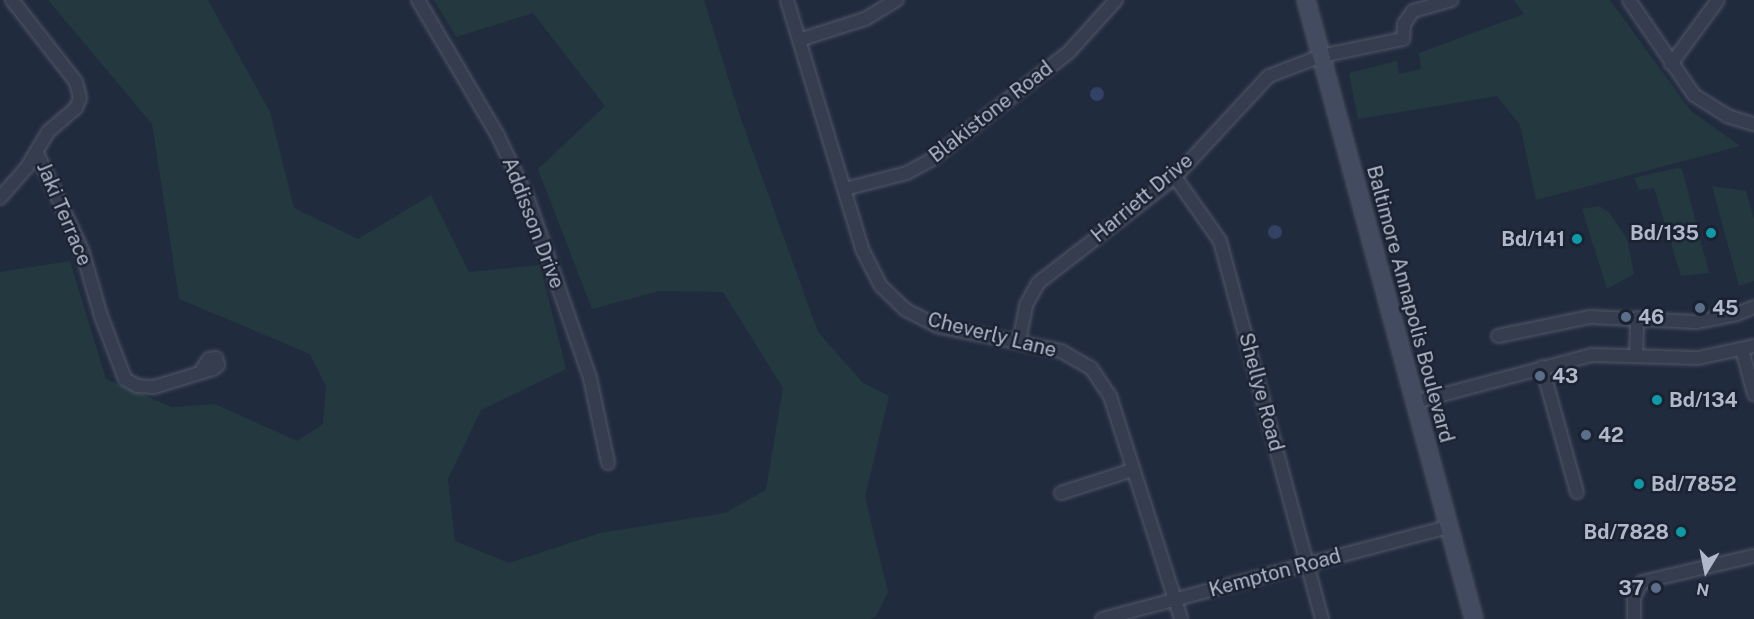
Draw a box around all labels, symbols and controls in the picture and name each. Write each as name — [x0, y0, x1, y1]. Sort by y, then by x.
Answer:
street label: Blakistone Road — [924, 56, 1058, 168]
street label: Harriett Drive — [1086, 149, 1198, 247]
street label: Addisson Drive — [497, 154, 569, 292]
street label: Jaki Terrace — [31, 159, 97, 269]
street label: Baltimore Annapolis Boulevard — [1361, 163, 1459, 445]
place label: Bd/135 — [1630, 221, 1699, 245]
marker: Bd/135 — [1704, 226, 1718, 240]
place label: Bd/141 — [1501, 227, 1565, 251]
marker: Bd/141 — [1570, 232, 1584, 246]
place label: 45 — [1712, 296, 1738, 320]
marker: 45 — [1693, 301, 1707, 315]
place label: 46 — [1638, 305, 1664, 329]
street label: Cheverly Lane — [925, 307, 1059, 363]
marker: 46 — [1619, 310, 1633, 324]
street label: Shellye Road — [1234, 330, 1288, 454]
place label: 43 — [1552, 364, 1578, 388]
marker: 43 — [1533, 369, 1547, 383]
place label: Bd/134 — [1669, 388, 1738, 412]
marker: Bd/134 — [1650, 393, 1664, 407]
place label: 42 — [1598, 423, 1624, 447]
marker: 42 — [1579, 428, 1593, 442]
place label: Bd/7852 — [1651, 472, 1737, 496]
marker: Bd/7852 — [1632, 477, 1646, 491]
place label: Bd/7828 — [1584, 520, 1669, 544]
marker: Bd/7828 — [1674, 525, 1688, 539]
north arrow — [1676, 541, 1736, 601]
street label: Kempton Road — [1206, 544, 1344, 602]
place label: 37 — [1619, 576, 1644, 600]
text: N — [1695, 579, 1711, 600]
marker: 37 — [1649, 581, 1663, 595]

